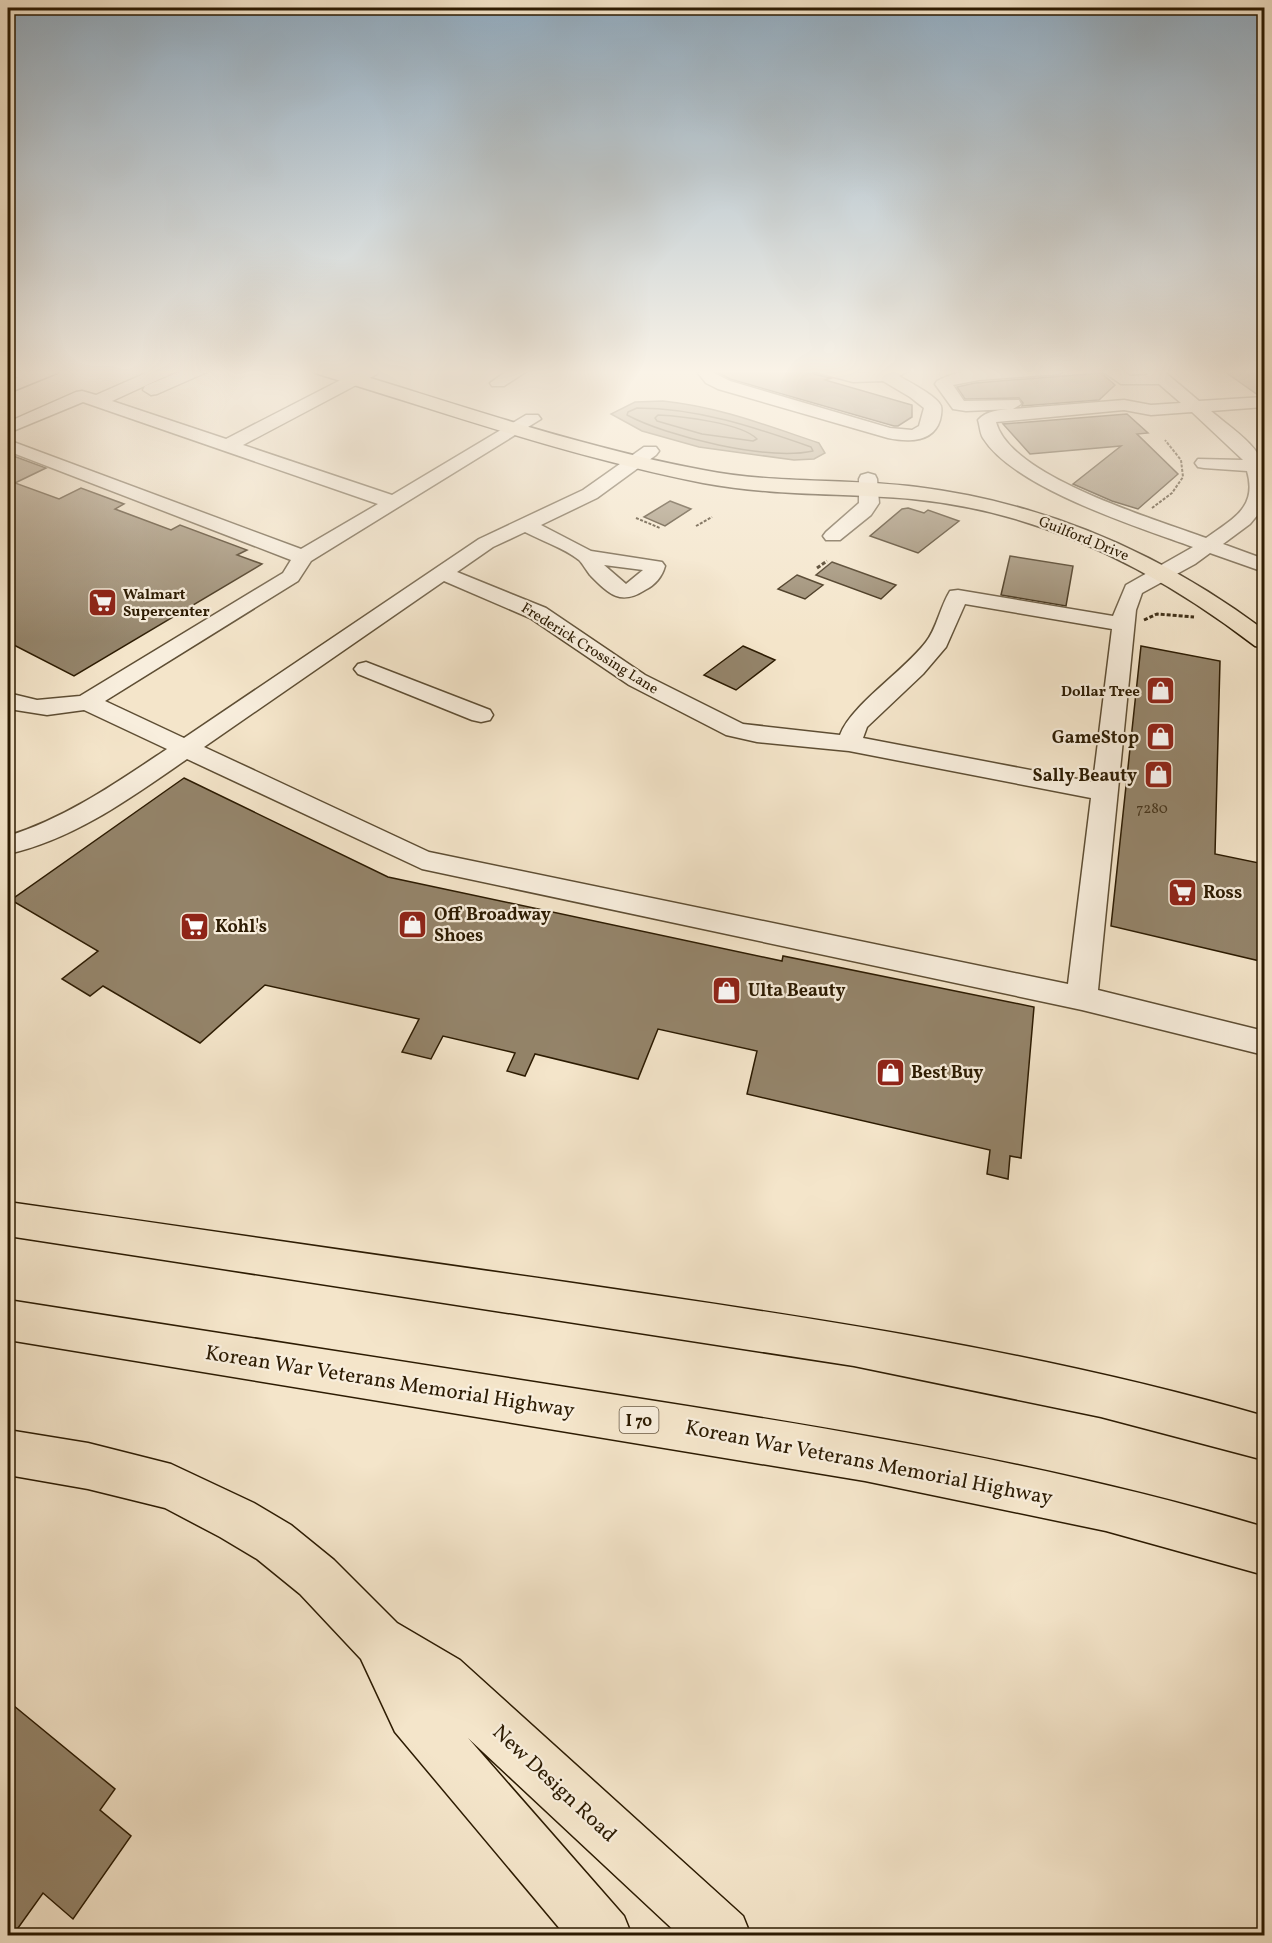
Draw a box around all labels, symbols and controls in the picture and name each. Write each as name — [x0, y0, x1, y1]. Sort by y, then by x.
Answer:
street label: Guilford Drive — [1035, 512, 1132, 567]
place label: Walmart Supercenter — [123, 585, 210, 623]
supermarket icon: Walmart Supercenter — [86, 587, 118, 619]
street label: Frederick Crossing Lane — [517, 598, 662, 700]
shop icon: Dollar Tree — [1145, 675, 1177, 707]
place label: Dollar Tree — [1061, 682, 1140, 703]
shop icon: GameStop — [1144, 721, 1176, 753]
place label: GameStop — [1052, 726, 1139, 751]
shop icon: Sally Beauty — [1142, 759, 1174, 791]
place label: Sally Beauty — [1033, 764, 1137, 789]
house number: 7280 — [1136, 799, 1168, 820]
supermarket icon: Ross — [1166, 876, 1198, 908]
place label: Ross — [1203, 881, 1242, 906]
place label: Off Broadway Shoes — [434, 903, 551, 949]
shop icon: Off Broadway Shoes — [397, 908, 429, 940]
supermarket icon: Kohl's — [178, 910, 210, 942]
place label: Kohl's — [215, 915, 267, 940]
shop icon: Ulta Beauty — [711, 974, 743, 1006]
place label: Ulta Beauty — [748, 979, 846, 1004]
shop icon: Best Buy — [874, 1056, 906, 1088]
place label: Best Buy — [911, 1061, 983, 1086]
street label: Korean War Veterans Memorial Highway — [203, 1339, 577, 1426]
road number: I 70 — [620, 1407, 658, 1433]
street label: Korean War Veterans Memorial Highway — [683, 1414, 1055, 1513]
street label: New Design Road — [485, 1719, 623, 1849]

